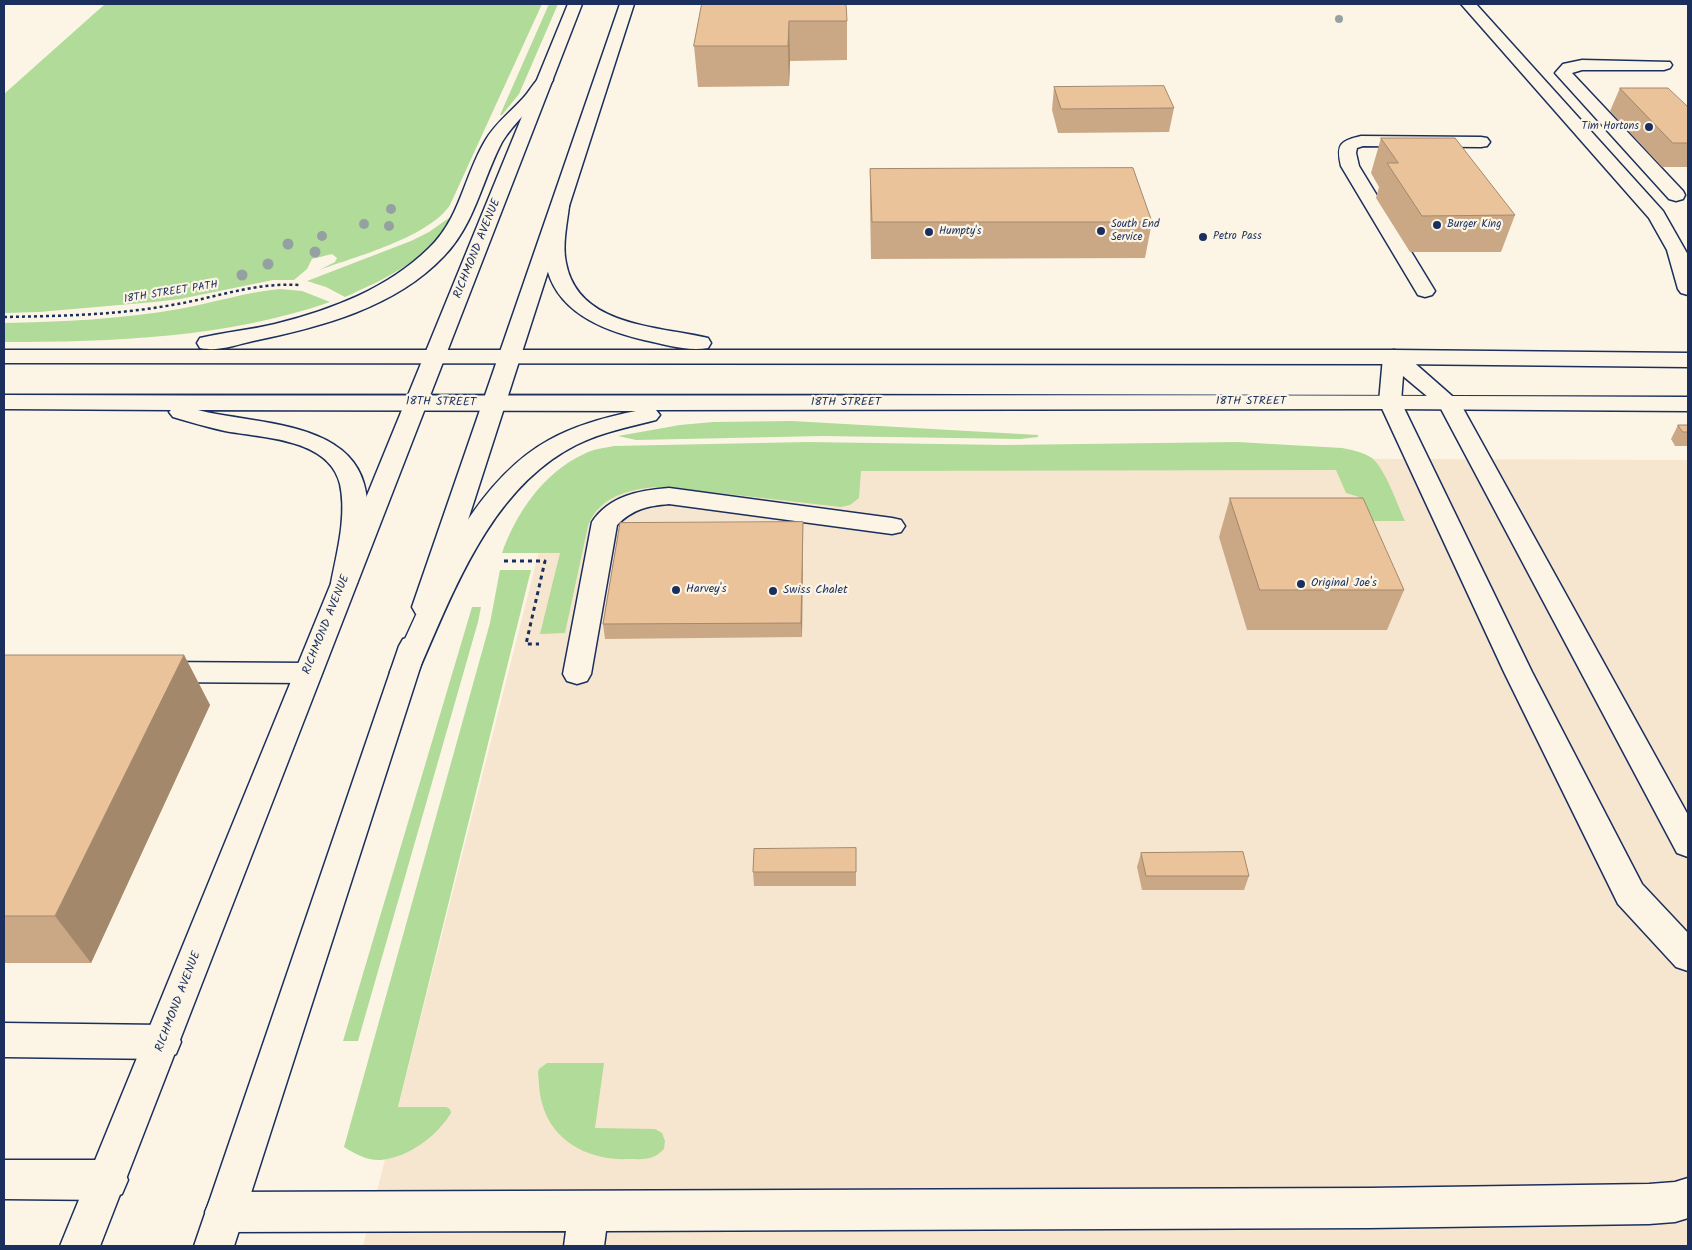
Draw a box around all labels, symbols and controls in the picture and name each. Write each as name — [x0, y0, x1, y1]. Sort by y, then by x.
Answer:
place label: Tim Hortons — [1582, 120, 1639, 134]
marker: Tim Hortons — [1643, 121, 1655, 133]
street label: RICHMOND AVENUE — [451, 197, 505, 301]
place label: South End Service — [1111, 218, 1159, 244]
place label: Burger King — [1447, 218, 1501, 232]
marker: Burger King — [1431, 219, 1443, 231]
place label: Humpty's — [939, 225, 981, 239]
marker: South End Service — [1095, 225, 1107, 237]
marker: Humpty's — [923, 226, 935, 238]
place label: Petro Pass — [1213, 230, 1262, 244]
marker: Petro Pass — [1197, 231, 1209, 243]
street label: 18TH STREET PATH — [123, 279, 219, 307]
street label: 18TH STREET — [406, 395, 476, 411]
street label: 18TH STREET — [1216, 395, 1286, 409]
street label: 18TH STREET — [811, 396, 881, 410]
street label: RICHMOND AVENUE — [300, 573, 354, 677]
place label: Original Joe's — [1311, 577, 1377, 591]
marker: Original Joe's — [1295, 578, 1307, 590]
place label: Harvey's — [686, 583, 727, 597]
marker: Harvey's — [670, 584, 682, 596]
place label: Swiss Chalet — [783, 584, 848, 598]
marker: Swiss Chalet — [767, 585, 779, 597]
street label: RICHMOND AVENUE — [153, 950, 205, 1054]

